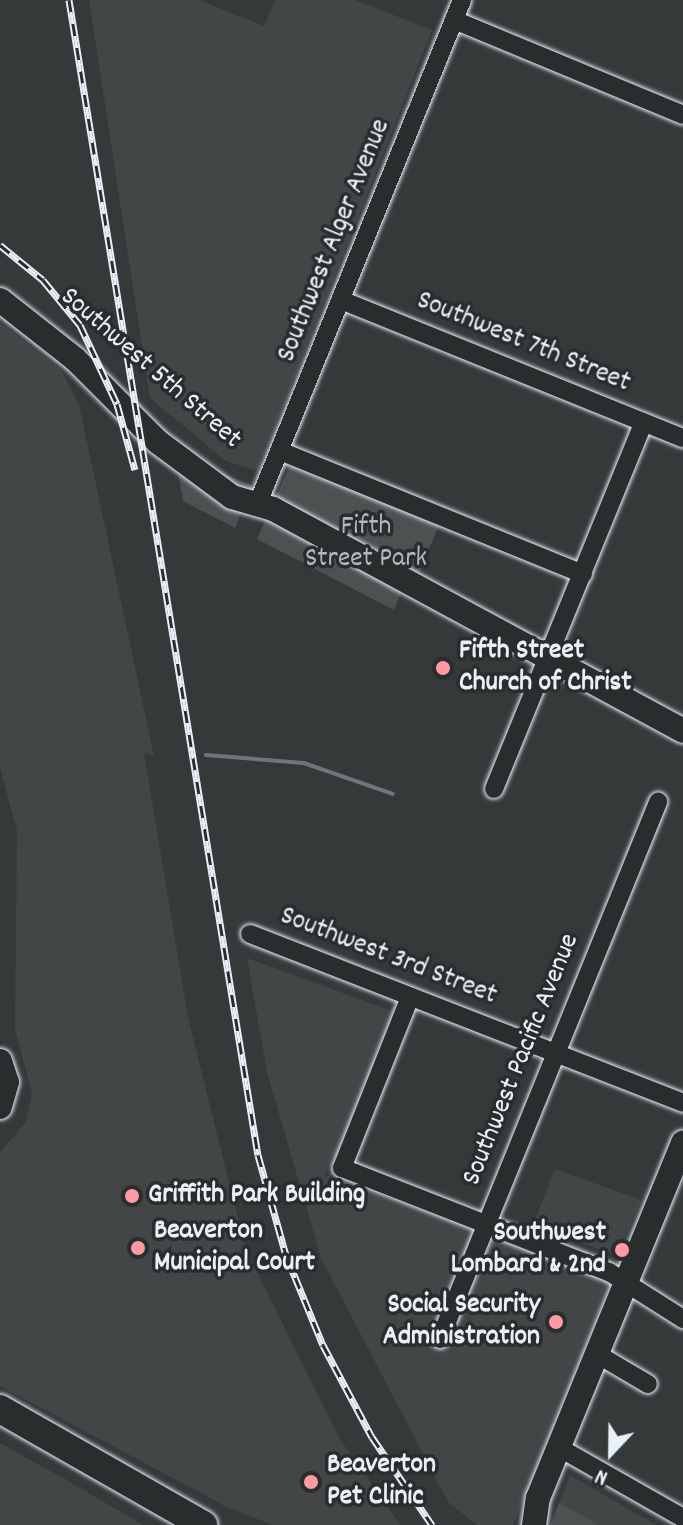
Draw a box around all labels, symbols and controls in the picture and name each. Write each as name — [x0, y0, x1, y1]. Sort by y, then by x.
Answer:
street label: Southwest Alger Avenue — [271, 115, 399, 367]
street label: Southwest 5th Street — [52, 281, 248, 457]
street label: Southwest 7th Street — [411, 285, 635, 401]
park label: Fifth Street Park — [305, 511, 427, 577]
place label: Fifth Street Church of Christ — [459, 635, 632, 701]
marker: Fifth Street Church of Christ — [434, 659, 452, 677]
street label: Southwest 3rd Street — [275, 900, 501, 1014]
street label: Southwest Pacific Avenue — [456, 929, 588, 1191]
place label: Griffith Park Building — [148, 1179, 365, 1213]
marker: Griffith Park Building — [123, 1187, 141, 1205]
place label: Beaverton Municipal Court — [154, 1215, 315, 1281]
place label: Southwest Lombard & 2nd — [451, 1217, 606, 1283]
marker: Beaverton Municipal Court — [129, 1239, 147, 1257]
marker: Southwest Lombard & 2nd — [613, 1241, 631, 1259]
place label: Social Security Administration — [383, 1289, 540, 1355]
marker: Social Security Administration — [547, 1313, 565, 1331]
north arrow — [571, 1413, 651, 1493]
place label: Beaverton Pet Clinic — [327, 1449, 436, 1515]
text: N — [591, 1459, 613, 1492]
marker: Beaverton Pet Clinic — [302, 1473, 320, 1491]

